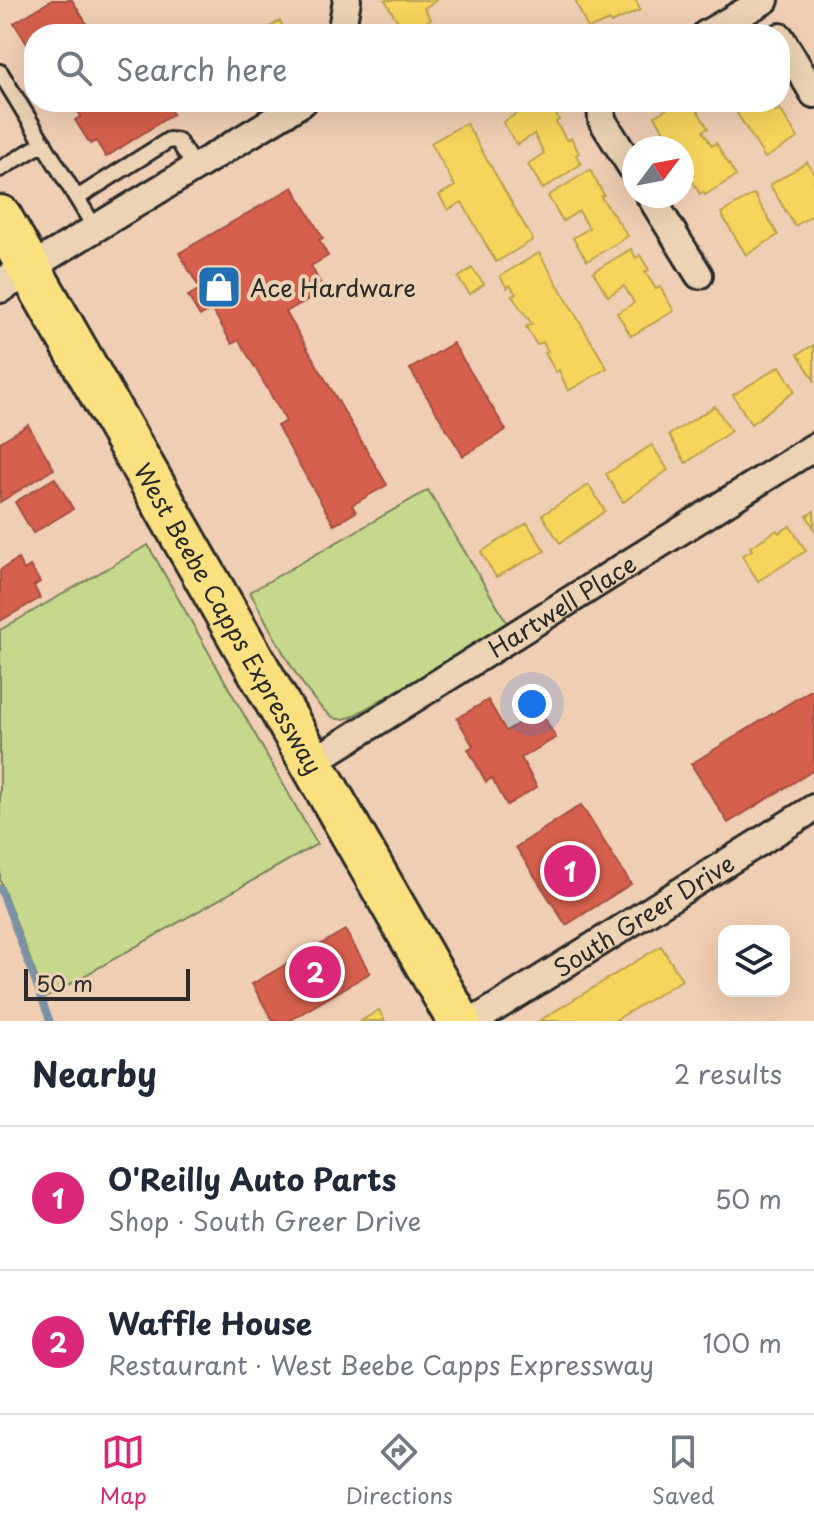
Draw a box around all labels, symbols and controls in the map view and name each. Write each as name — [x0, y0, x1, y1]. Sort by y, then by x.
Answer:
search box — [24, 24, 790, 112]
icon: search — [52, 46, 96, 90]
text: Search here — [116, 46, 288, 91]
north arrow — [622, 136, 694, 208]
shop icon: Ace Hardware — [195, 263, 243, 311]
place label: Ace Hardware — [250, 269, 416, 305]
street label: West Beebe Capps Expressway — [126, 456, 332, 780]
street label: Hartwell Place — [481, 545, 643, 666]
your location — [512, 684, 552, 724]
pin: 1 — [544, 841, 596, 901]
street label: South Greer Drive — [546, 845, 741, 985]
map controls — [718, 925, 790, 997]
button: layers — [718, 925, 790, 997]
pin: 2 — [289, 942, 341, 1002]
scale bar — [24, 965, 190, 1001]
text: 50 m — [36, 966, 93, 999]
text: Nearby — [32, 1047, 157, 1099]
text: 2 results — [674, 1054, 782, 1093]
text: O'Reilly Auto Parts — [108, 1156, 396, 1201]
text: 1 — [52, 1179, 64, 1218]
text: 50 m — [715, 1179, 782, 1218]
text: Shop · South Greer Drive — [108, 1201, 421, 1240]
text: Waffle House — [108, 1300, 312, 1345]
text: 2 — [49, 1323, 67, 1362]
text: 100 m — [702, 1323, 782, 1362]
text: Restaurant · West Beebe Capps Expressway — [108, 1345, 654, 1384]
tab: Map — [100, 1430, 147, 1511]
tab: Directions — [346, 1430, 453, 1511]
tab: Saved — [652, 1430, 714, 1511]

